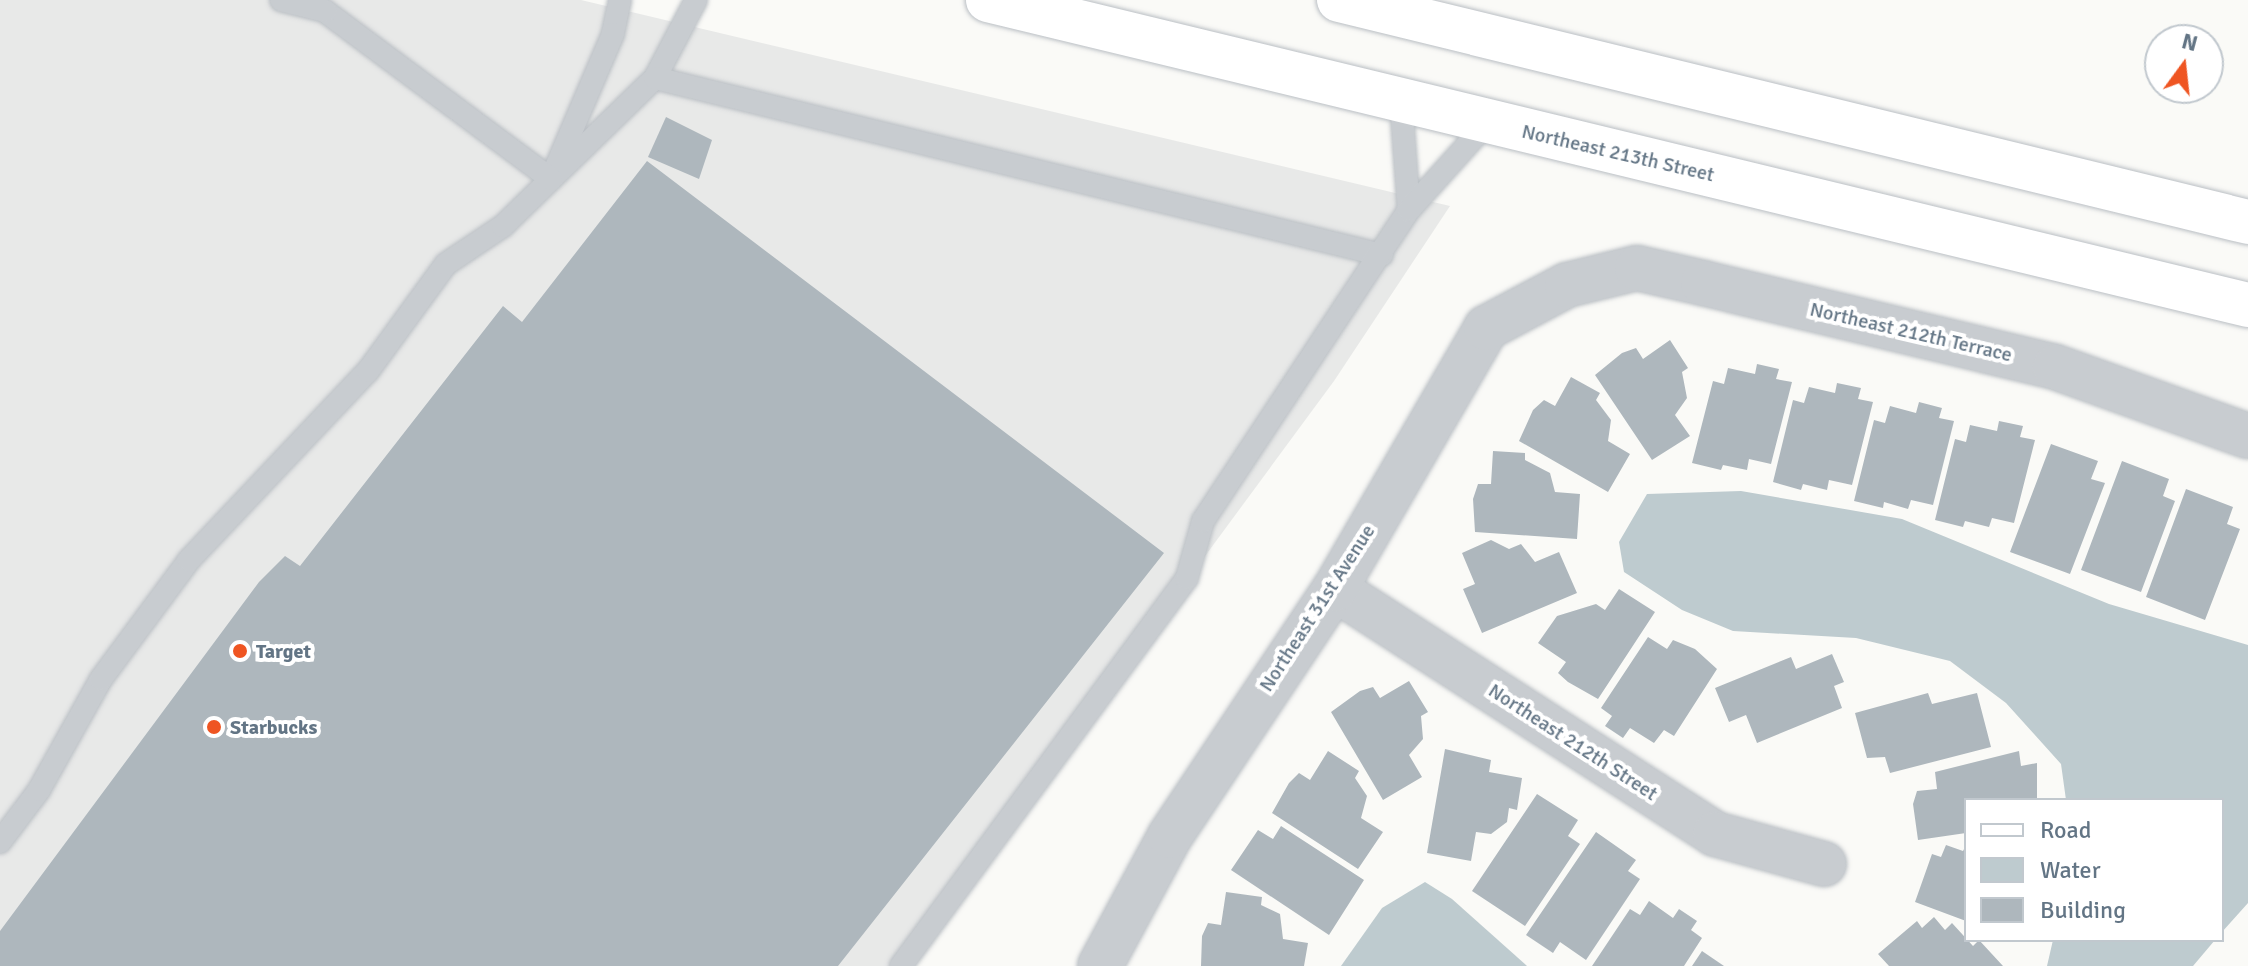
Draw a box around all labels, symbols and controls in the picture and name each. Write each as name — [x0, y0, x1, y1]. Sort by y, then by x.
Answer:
north arrow — [2144, 24, 2224, 104]
text: N — [2179, 27, 2201, 57]
street label: Northeast 213th Street — [1519, 119, 1717, 187]
street label: Northeast 212th Terrace — [1808, 297, 2014, 367]
street label: Northeast 31st Avenue — [1254, 520, 1380, 696]
place label: Target — [256, 639, 311, 663]
marker: Target — [231, 642, 249, 660]
street label: Northeast 212th Street — [1484, 678, 1662, 806]
place label: Starbucks — [230, 715, 317, 739]
marker: Starbucks — [205, 718, 223, 736]
legend — [1964, 798, 2224, 942]
text: Road — [2040, 815, 2091, 845]
text: Water — [2040, 855, 2100, 885]
text: Building — [2040, 895, 2126, 925]

